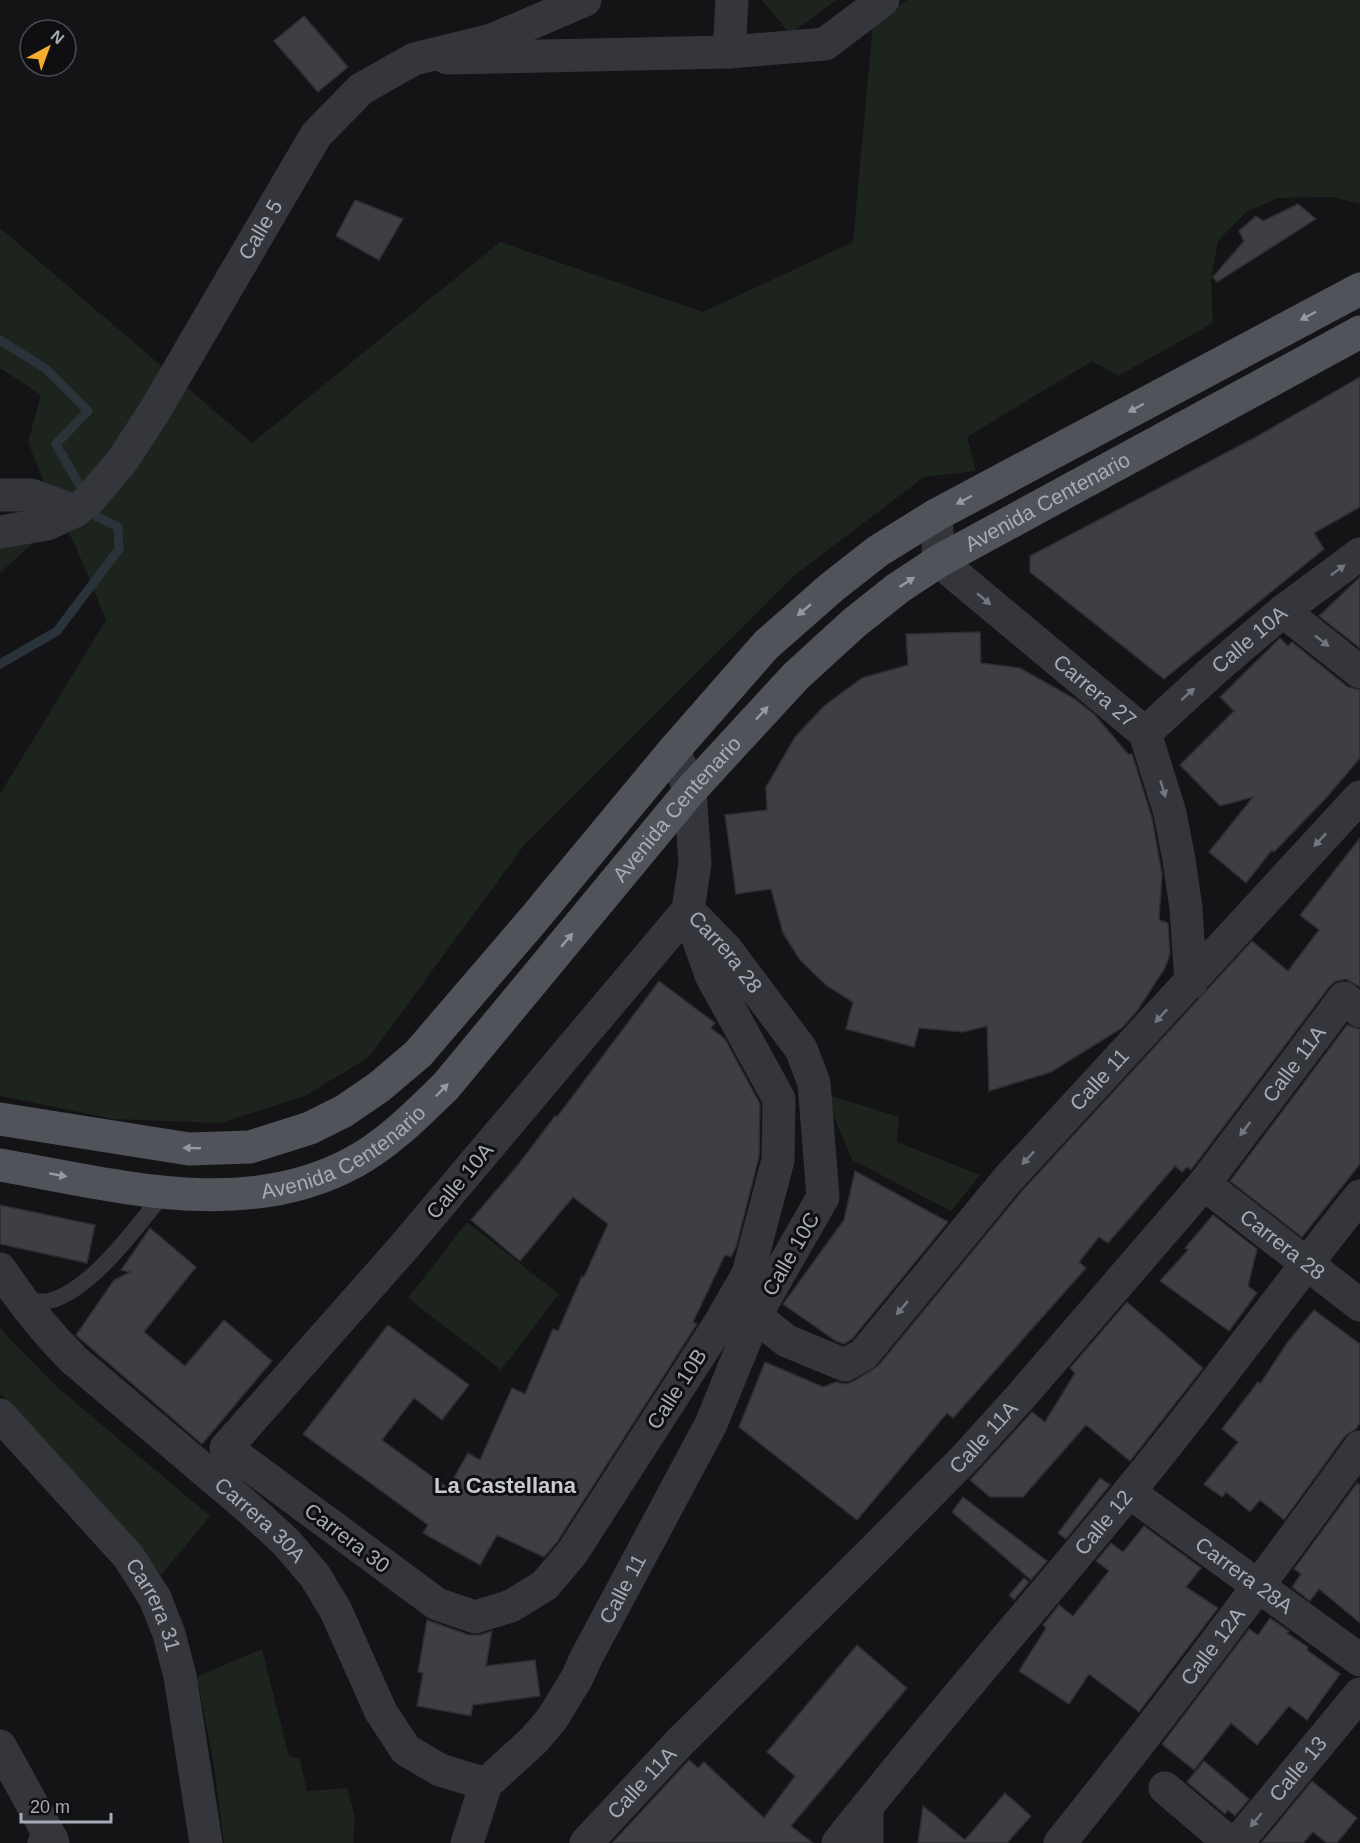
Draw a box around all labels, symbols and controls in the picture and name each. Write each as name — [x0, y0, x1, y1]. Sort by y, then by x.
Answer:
north arrow — [18, 18, 78, 78]
text: N — [48, 27, 67, 47]
street label: Calle 5 — [234, 196, 287, 264]
one-way arrow — [1300, 311, 1317, 321]
one-way arrow — [1128, 403, 1145, 413]
street label: Avenida Centenario — [961, 447, 1134, 556]
one-way arrow — [956, 495, 973, 505]
one-way arrow — [1331, 564, 1346, 576]
one-way arrow — [899, 577, 915, 588]
one-way arrow — [976, 592, 991, 605]
street label: Calle 10A — [1207, 601, 1291, 678]
one-way arrow — [797, 603, 812, 616]
one-way arrow — [1314, 635, 1329, 647]
street label: Carrera 27 — [1049, 650, 1141, 732]
one-way arrow — [1181, 687, 1196, 701]
one-way arrow — [755, 705, 769, 720]
street label: Avenida Centenario — [608, 731, 745, 886]
one-way arrow — [1158, 780, 1168, 798]
one-way arrow — [1313, 833, 1327, 848]
street label: Carrera 28 — [684, 906, 767, 997]
one-way arrow — [560, 932, 573, 948]
one-way arrow — [1154, 1008, 1168, 1022]
street label: Calle 11A — [1258, 1021, 1330, 1106]
street label: Calle 11 — [1065, 1044, 1133, 1115]
one-way arrow — [435, 1082, 449, 1097]
street label: Avenida Centenario — [260, 1100, 430, 1203]
one-way arrow — [1239, 1121, 1252, 1137]
street label: Calle 10A — [422, 1138, 498, 1223]
one-way arrow — [182, 1144, 201, 1153]
one-way arrow — [1021, 1151, 1035, 1166]
one-way arrow — [48, 1170, 67, 1179]
street label: Carrera 28 — [1236, 1204, 1329, 1284]
street label: Calle 10C — [758, 1208, 824, 1299]
one-way arrow — [897, 1300, 909, 1315]
street label: Calle 10B — [642, 1344, 711, 1433]
street label: Calle 11A — [944, 1396, 1022, 1478]
street label: Carrera 30A — [211, 1473, 310, 1567]
district label: La Castellana — [434, 1473, 577, 1498]
street label: Calle 12 — [1070, 1485, 1137, 1559]
street label: Carrera 30 — [300, 1498, 394, 1577]
street label: Carrera 28A — [1191, 1532, 1297, 1618]
street label: Calle 11 — [595, 1550, 650, 1627]
street label: Carrera 31 — [122, 1554, 185, 1653]
street label: Calle 12A — [1176, 1603, 1249, 1689]
street label: Calle 13 — [1264, 1732, 1331, 1806]
street label: Calle 11A — [603, 1742, 680, 1823]
scale bar — [21, 1786, 111, 1824]
text: 20 m — [30, 1797, 70, 1817]
one-way arrow — [1250, 1812, 1263, 1827]

